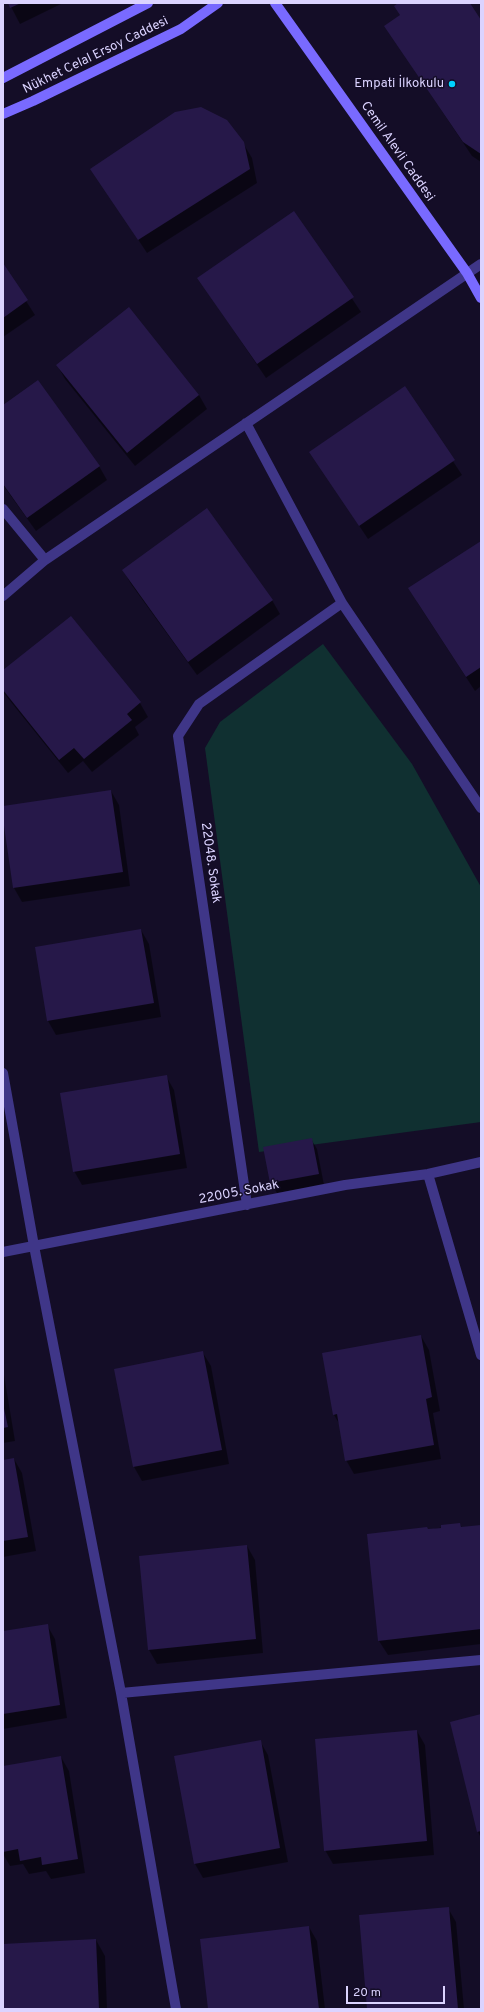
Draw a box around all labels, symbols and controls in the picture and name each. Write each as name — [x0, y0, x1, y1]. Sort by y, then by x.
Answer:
street label: Nükhet Celal Ersoy Caddesi — [21, 14, 171, 98]
place label: Empati İlkokulu — [354, 76, 444, 92]
marker: Empati İlkokulu — [447, 79, 457, 89]
street label: Cemil Alevli Caddesi — [357, 99, 437, 205]
street label: 22048. Sokak — [197, 822, 223, 904]
street label: 22005. Sokak — [197, 1178, 281, 1208]
scale bar — [348, 1978, 447, 2004]
text: 20 m — [353, 1985, 381, 2001]

